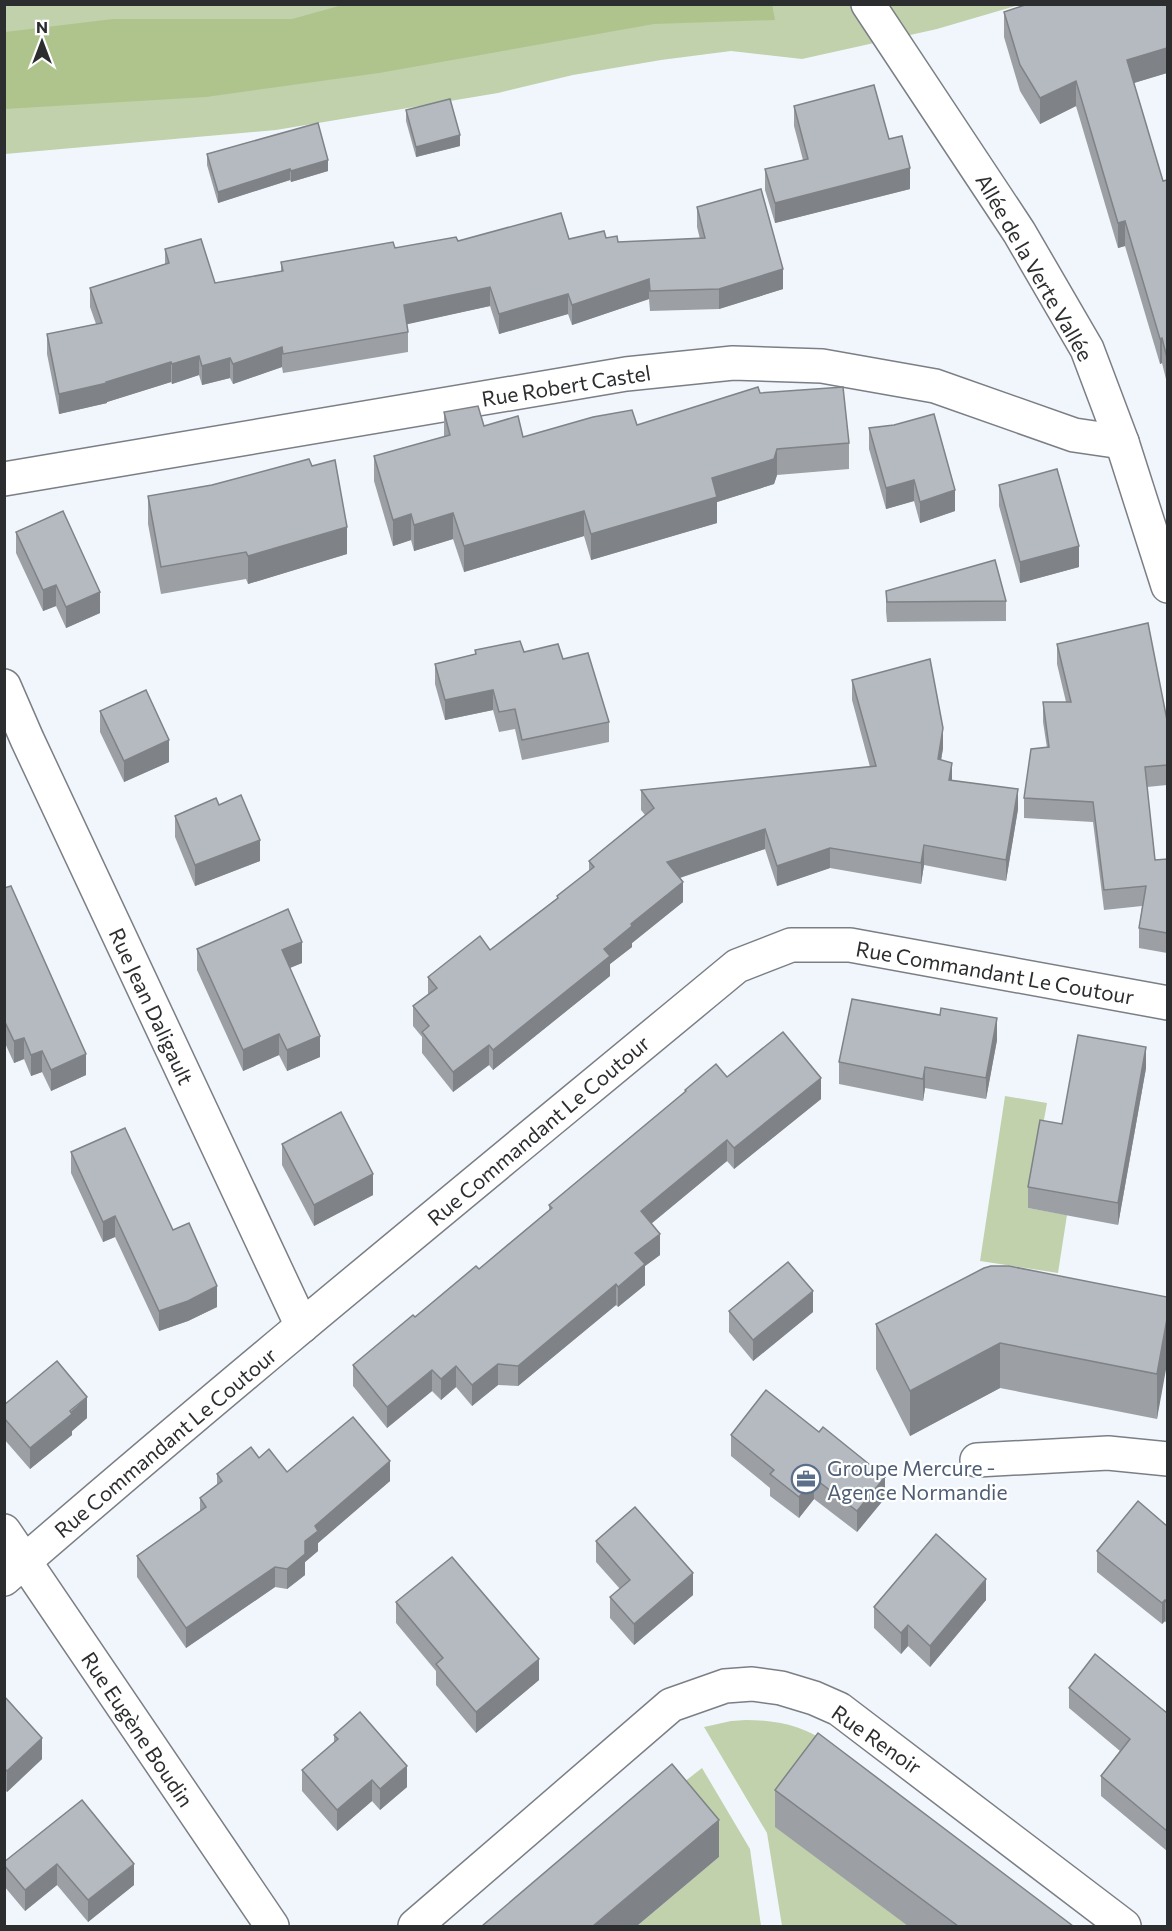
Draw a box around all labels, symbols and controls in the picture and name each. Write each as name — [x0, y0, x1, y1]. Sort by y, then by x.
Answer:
north arrow — [12, 12, 72, 72]
text: N — [36, 17, 48, 36]
street label: Allée de la Verte Vallée — [971, 169, 1099, 365]
street label: Rue Robert Castel — [480, 359, 652, 411]
street label: Rue Jean Daligault — [105, 924, 199, 1088]
street label: Rue Commandant Le Coutour — [854, 935, 1136, 1009]
street label: Rue Commandant Le Coutour — [422, 1030, 654, 1230]
street label: Rue Commandant Le Coutour — [49, 1342, 281, 1542]
place label: Groupe Mercure - Agence Normandie — [827, 1455, 1008, 1504]
office icon: Groupe Mercure - Agence Normandie — [790, 1463, 822, 1495]
street label: Rue Eugène Boudin — [77, 1647, 199, 1811]
street label: Rue Renoir — [827, 1699, 927, 1779]

